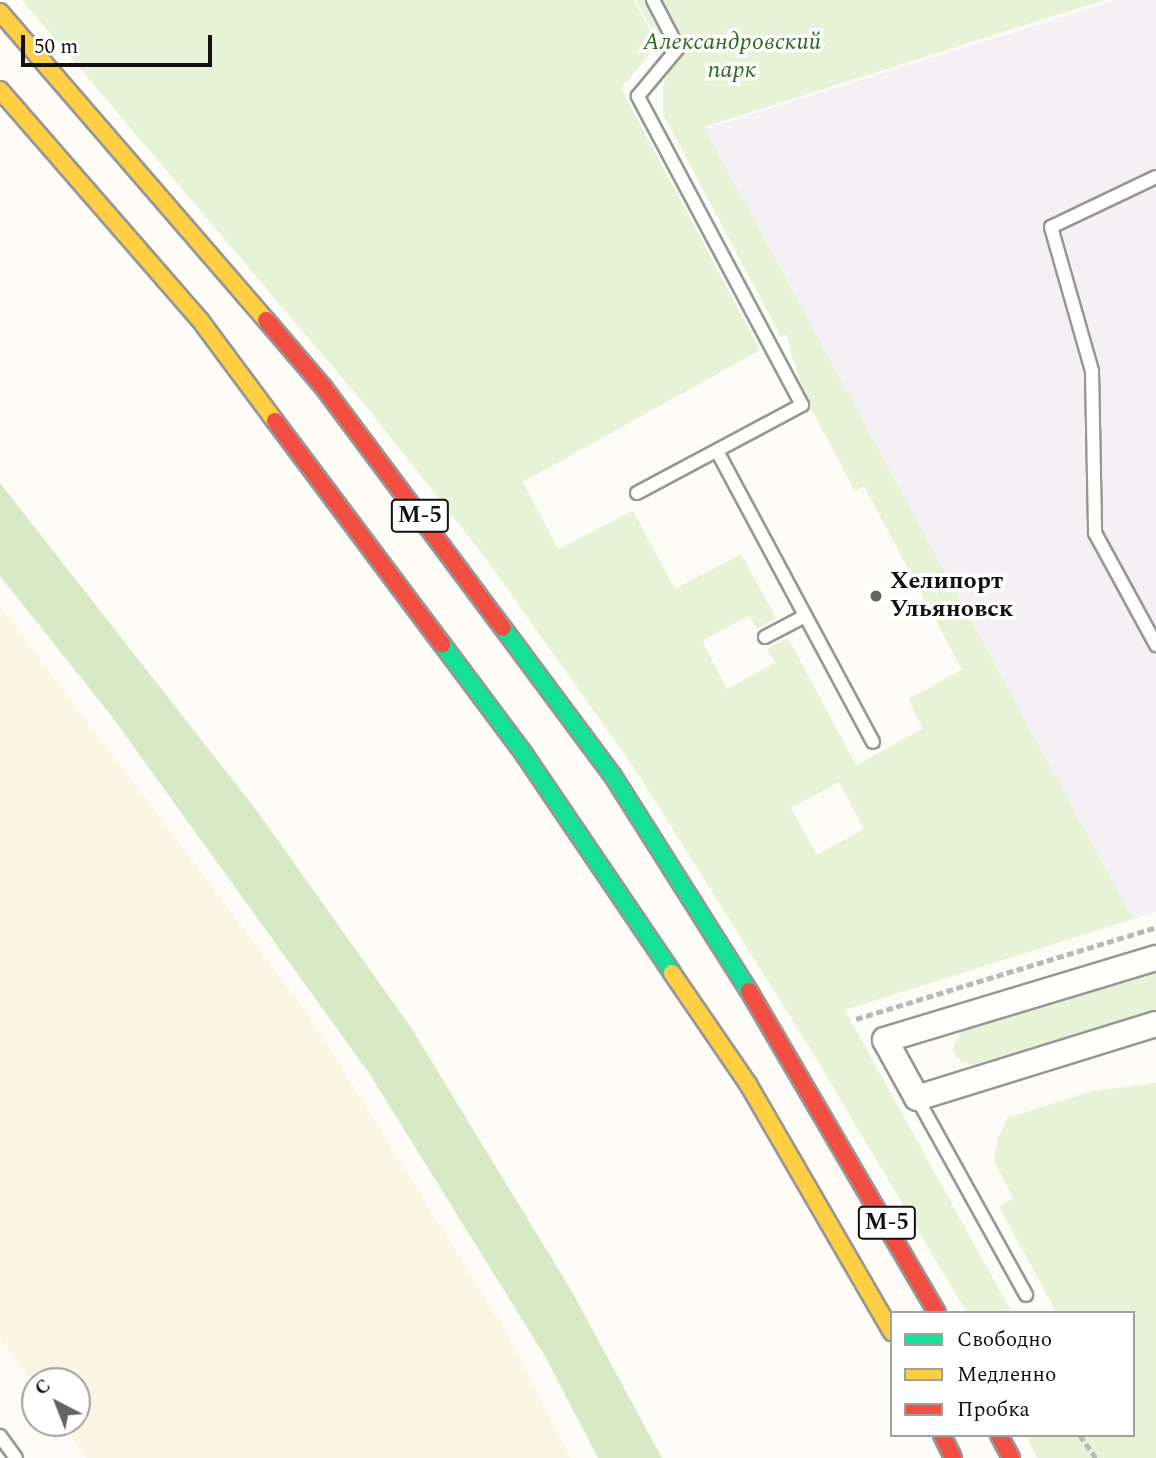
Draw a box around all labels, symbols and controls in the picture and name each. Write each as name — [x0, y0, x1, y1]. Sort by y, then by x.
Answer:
scale bar — [24, 21, 215, 65]
park label: Александровский парк — [643, 29, 821, 85]
text: 50 m — [34, 31, 78, 63]
road number: М-5 — [390, 496, 450, 536]
place label: Хелипорт Ульяновск — [890, 568, 1013, 624]
marker: Хелипорт Ульяновск — [868, 588, 884, 604]
road number: М-5 — [857, 1204, 917, 1242]
legend — [890, 1311, 1135, 1437]
text: Свободно — [957, 1324, 1052, 1356]
text: Медленно — [957, 1359, 1056, 1391]
north arrow — [21, 1367, 91, 1437]
text: С — [28, 1372, 58, 1403]
text: Пробка — [957, 1394, 1030, 1426]

